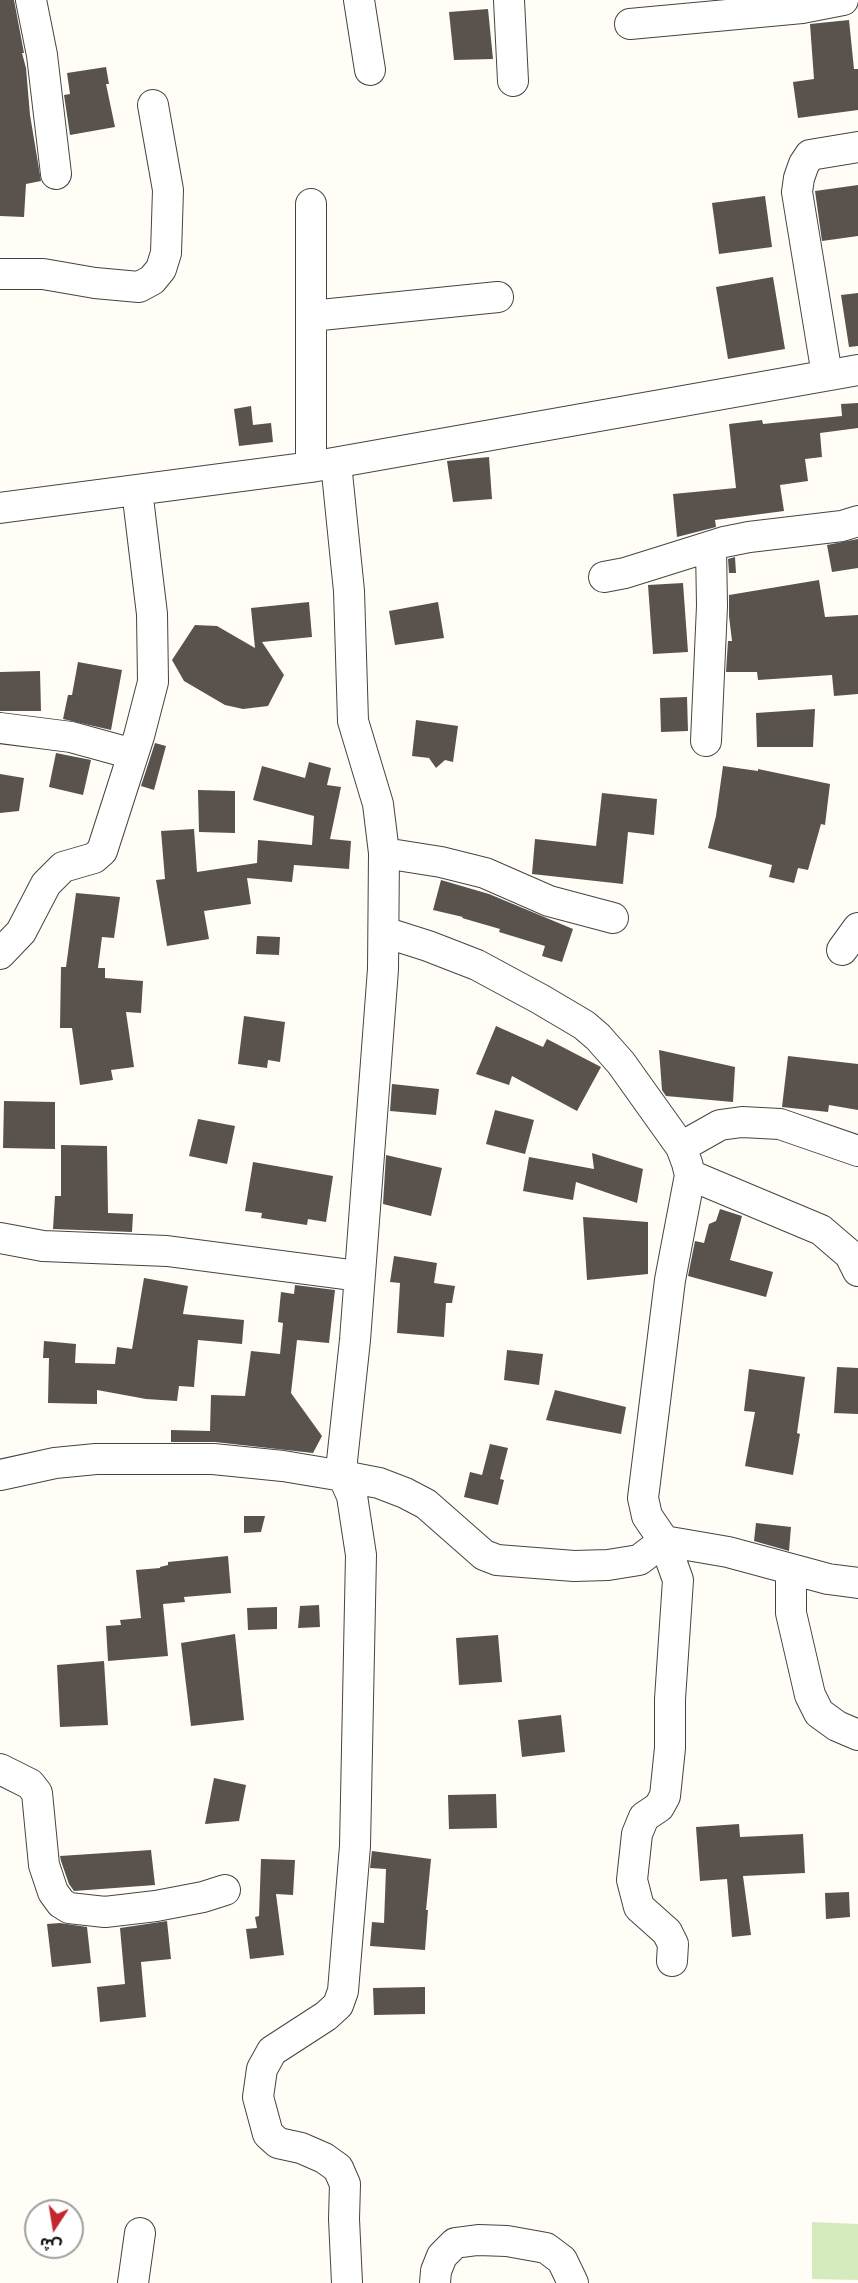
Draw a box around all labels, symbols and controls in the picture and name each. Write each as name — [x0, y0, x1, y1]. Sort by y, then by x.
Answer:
north arrow — [24, 2199, 84, 2259]
text: ش — [37, 2231, 64, 2259]

